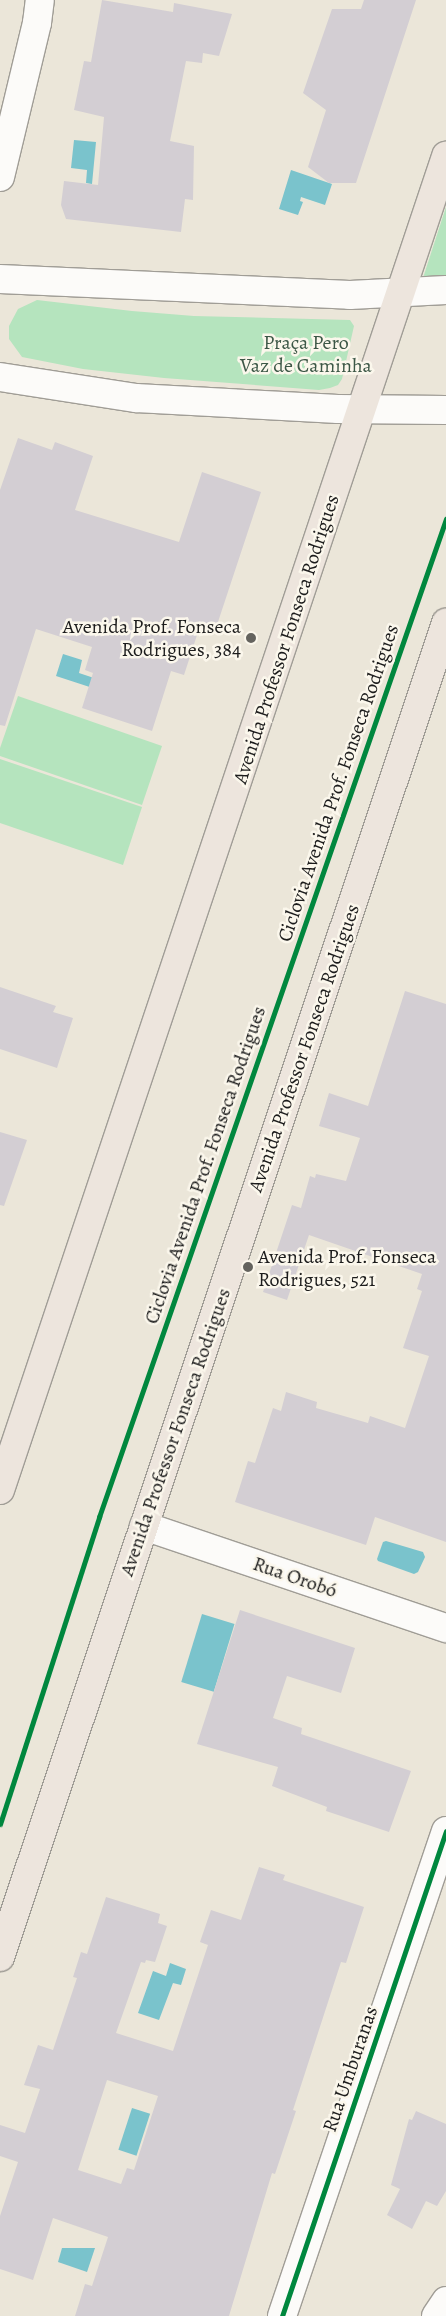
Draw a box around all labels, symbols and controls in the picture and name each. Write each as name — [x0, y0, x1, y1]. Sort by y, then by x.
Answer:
park label: Praça Pero Vaz de Caminha — [240, 330, 372, 377]
street label: Avenida Professor Fonseca Rodrigues — [228, 491, 344, 787]
place label: Avenida Prof. Fonseca Rodrigues, 384 — [62, 614, 241, 661]
street label: Ciclovia Avenida Prof. Fonseca Rodrigues — [272, 621, 404, 945]
marker: Avenida Prof. Fonseca Rodrigues, 384 — [245, 632, 257, 644]
street label: Avenida Professor Fonseca Rodrigues — [243, 901, 365, 1195]
street label: Ciclovia Avenida Prof. Fonseca Rodrigues — [139, 1003, 271, 1327]
place label: Avenida Prof. Fonseca Rodrigues, 521 — [258, 1244, 437, 1291]
marker: Avenida Prof. Fonseca Rodrigues, 521 — [242, 1261, 254, 1273]
street label: Avenida Professor Fonseca Rodrigues — [114, 1285, 236, 1579]
street label: Rua Orobó — [250, 1551, 340, 1603]
street label: Rua Umburanas — [317, 2003, 383, 2135]

